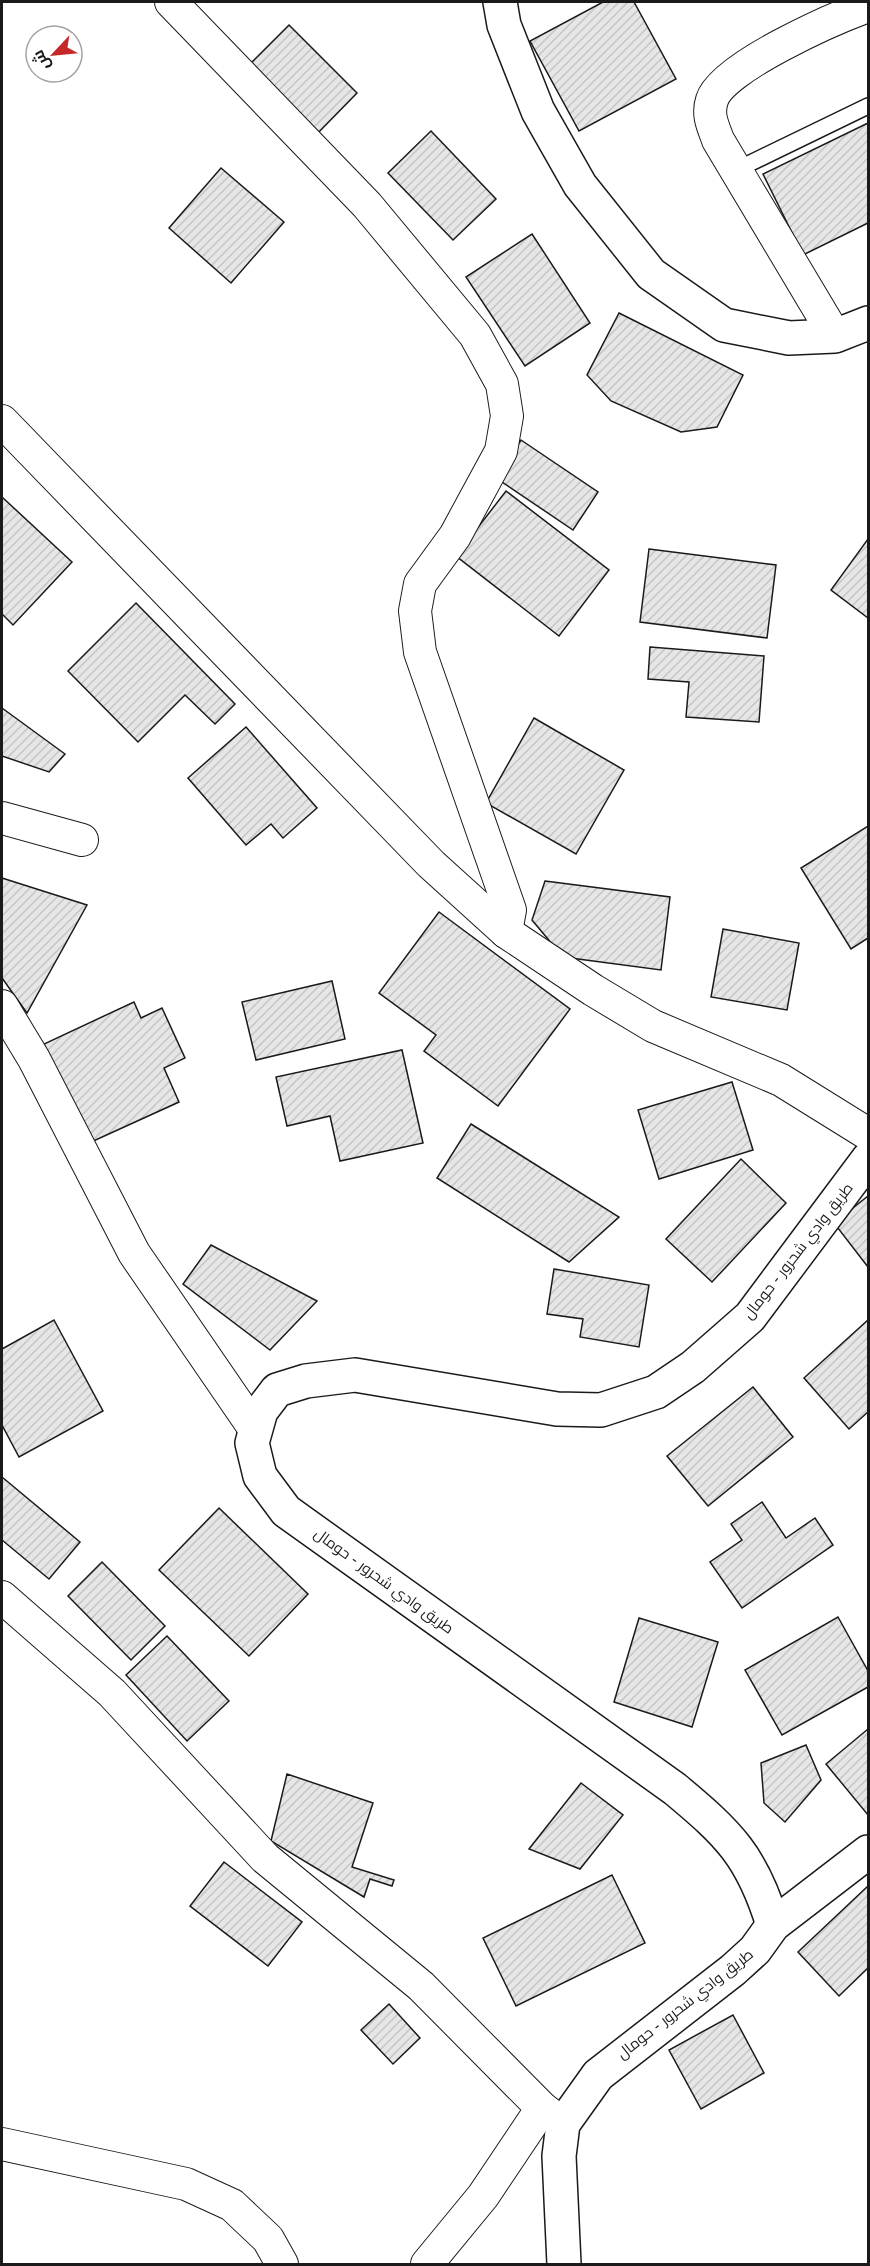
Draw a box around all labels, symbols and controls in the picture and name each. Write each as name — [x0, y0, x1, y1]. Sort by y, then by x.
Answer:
north arrow — [24, 24, 84, 84]
text: ش — [28, 47, 55, 74]
street label: طريق وادي شحرور - حومال — [739, 1179, 859, 1325]
street label: طريق وادي شحرور - حومال — [309, 1524, 457, 1640]
street label: طريق وادي شحرور - حومال — [613, 1945, 759, 2065]

